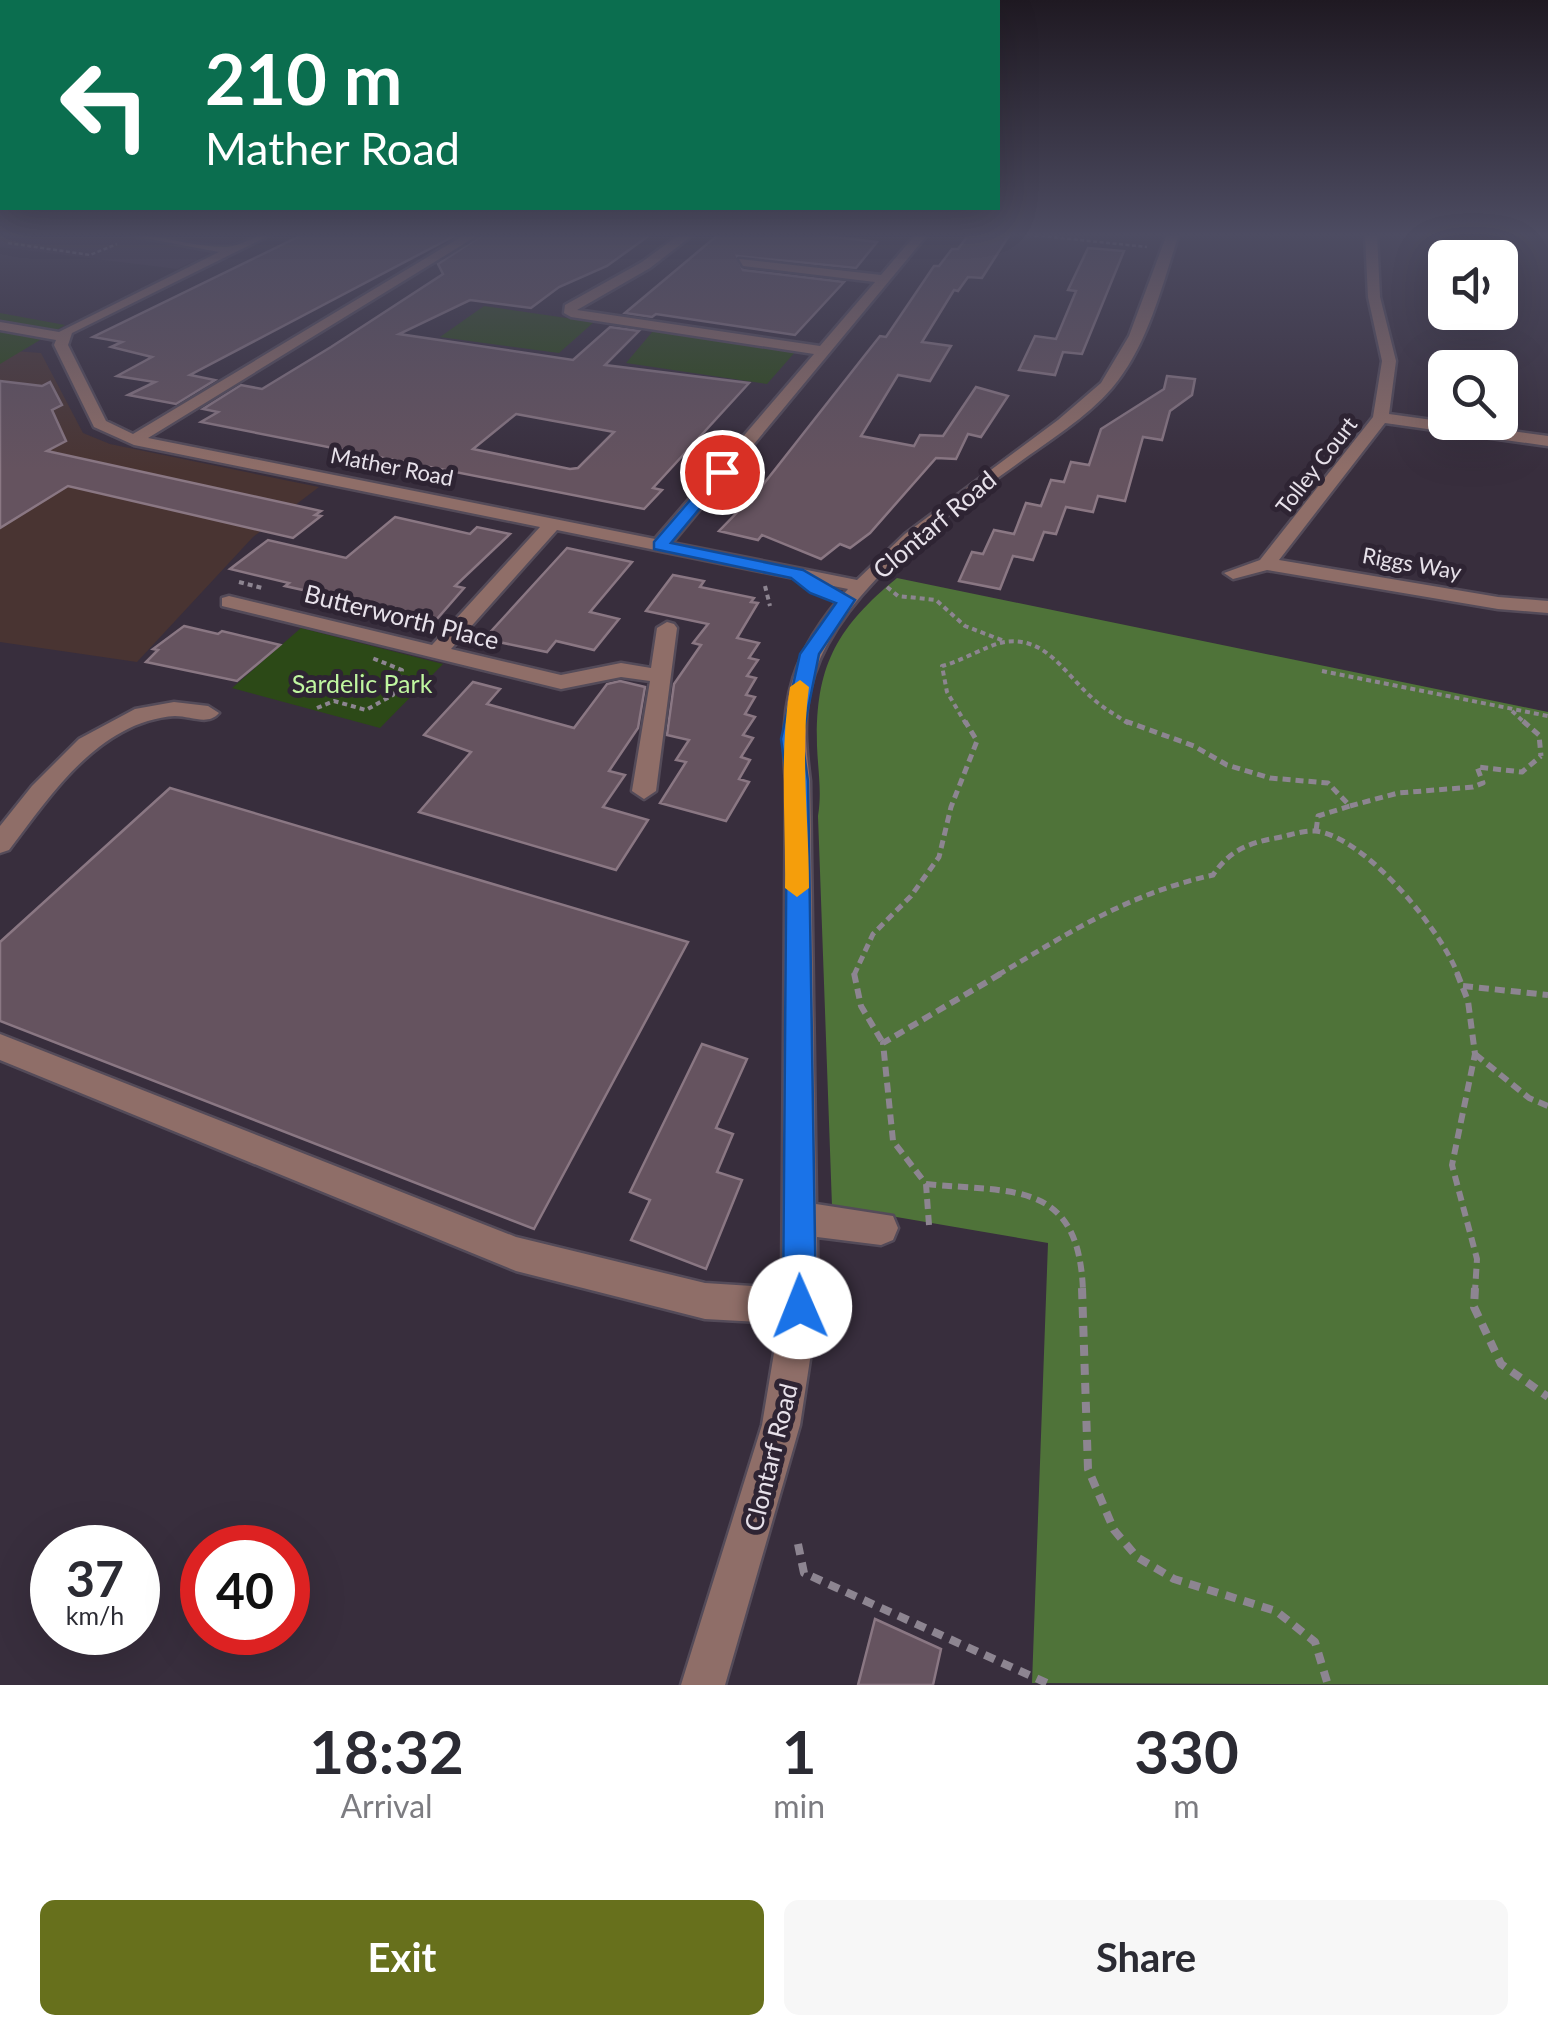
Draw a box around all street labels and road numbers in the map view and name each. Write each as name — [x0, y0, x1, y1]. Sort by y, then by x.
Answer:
street label: Tolley Court — [1270, 411, 1362, 519]
street label: Mather Road — [328, 441, 456, 491]
street label: Clontarf Road — [866, 464, 1002, 584]
street label: Riggs Way — [1360, 541, 1464, 585]
street label: Butterworth Place — [302, 577, 502, 655]
street label: Clontarf Road — [737, 1380, 803, 1534]

